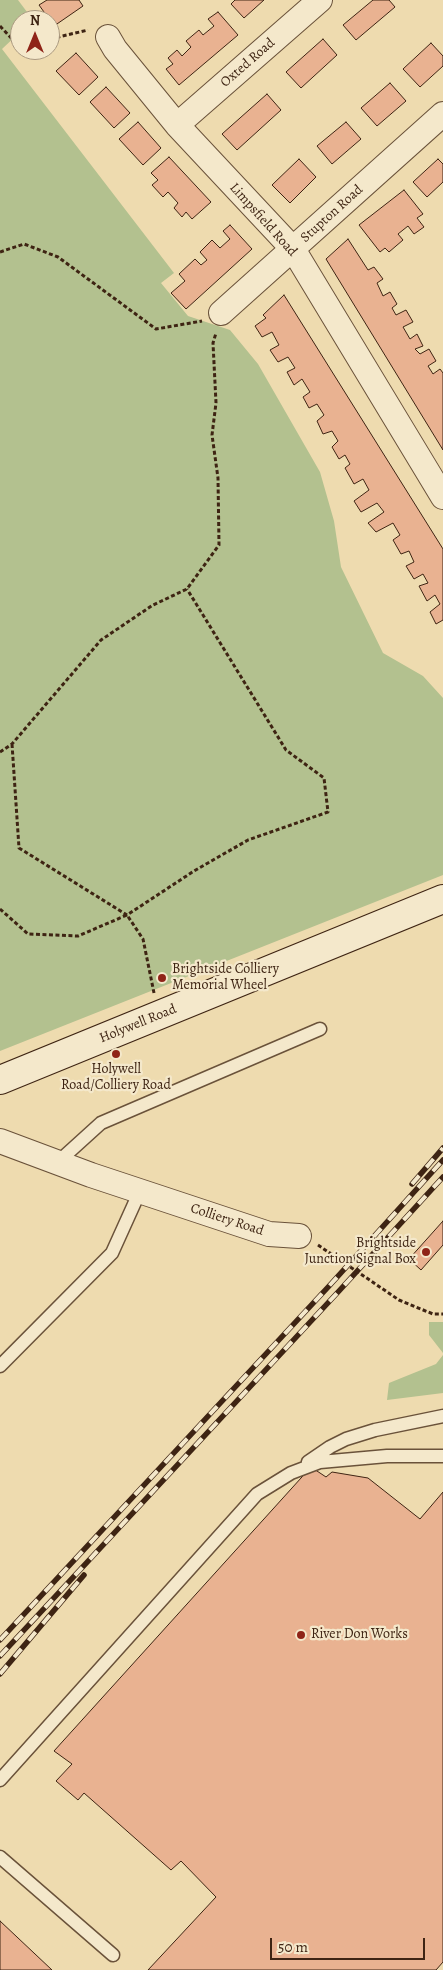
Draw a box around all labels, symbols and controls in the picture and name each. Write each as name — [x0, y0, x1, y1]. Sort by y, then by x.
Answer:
north arrow — [10, 10, 60, 60]
text: N — [30, 11, 40, 30]
street label: Oxted Road — [217, 35, 279, 91]
street label: Limpsfield Road — [226, 180, 300, 260]
street label: Stupton Road — [297, 182, 367, 246]
place label: Brightside Colliery Memorial Wheel — [172, 962, 279, 994]
marker: Brightside Colliery Memorial Wheel — [156, 972, 168, 984]
street label: Holywell Road — [97, 1001, 179, 1047]
marker: Holywell Road/Colliery Road — [110, 1048, 122, 1060]
place label: Holywell Road/Colliery Road — [61, 1062, 171, 1094]
street label: Colliery Road — [188, 1200, 266, 1240]
place label: Brightside Junction Signal Box — [304, 1236, 416, 1268]
marker: Brightside Junction Signal Box — [420, 1246, 432, 1258]
place label: River Don Works — [311, 1627, 408, 1643]
marker: River Don Works — [295, 1629, 307, 1641]
scale bar — [273, 1928, 428, 1960]
text: 50 m — [278, 1937, 308, 1957]

